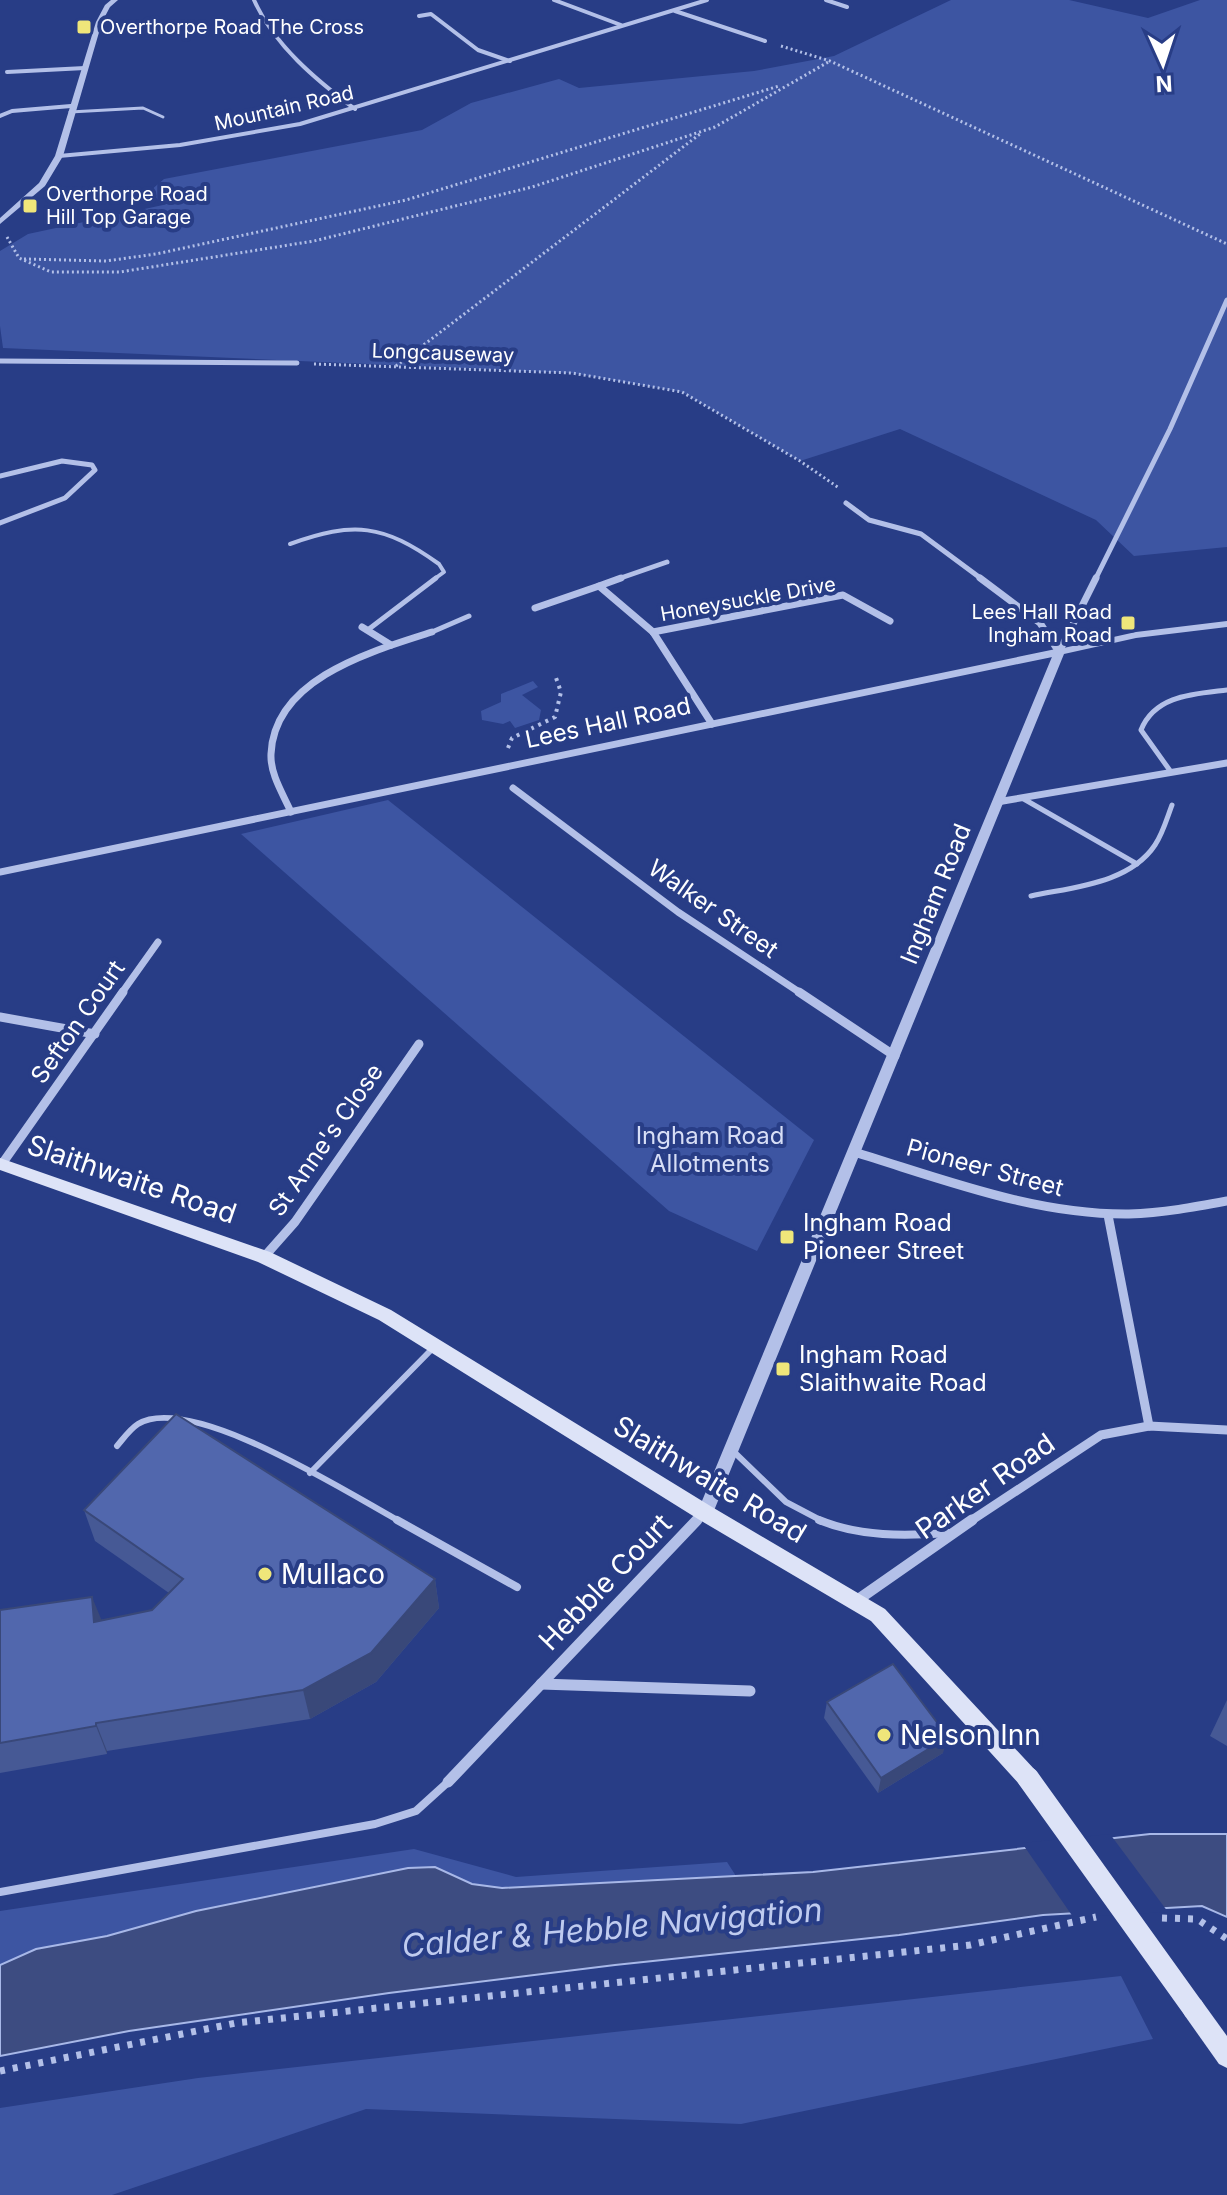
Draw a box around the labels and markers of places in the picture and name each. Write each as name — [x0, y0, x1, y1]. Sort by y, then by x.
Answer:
place label: Overthorpe Road The Cross — [100, 15, 364, 39]
marker: Overthorpe Road The Cross — [75, 18, 93, 36]
place label: Overthorpe Road Hill Top Garage — [46, 182, 208, 229]
marker: Overthorpe Road Hill Top Garage — [21, 197, 39, 215]
place label: Lees Hall Road Ingham Road — [972, 600, 1112, 647]
marker: Lees Hall Road Ingham Road — [1119, 614, 1137, 632]
place label: Ingham Road Pioneer Street — [803, 1208, 964, 1265]
marker: Ingham Road Pioneer Street — [778, 1228, 796, 1246]
place label: Ingham Road Slaithwaite Road — [799, 1340, 987, 1397]
marker: Ingham Road Slaithwaite Road — [774, 1360, 792, 1378]
place label: Mullaco — [281, 1557, 385, 1591]
marker: Mullaco — [256, 1565, 274, 1583]
place label: Nelson Inn — [900, 1718, 1041, 1752]
marker: Nelson Inn — [875, 1726, 893, 1744]

